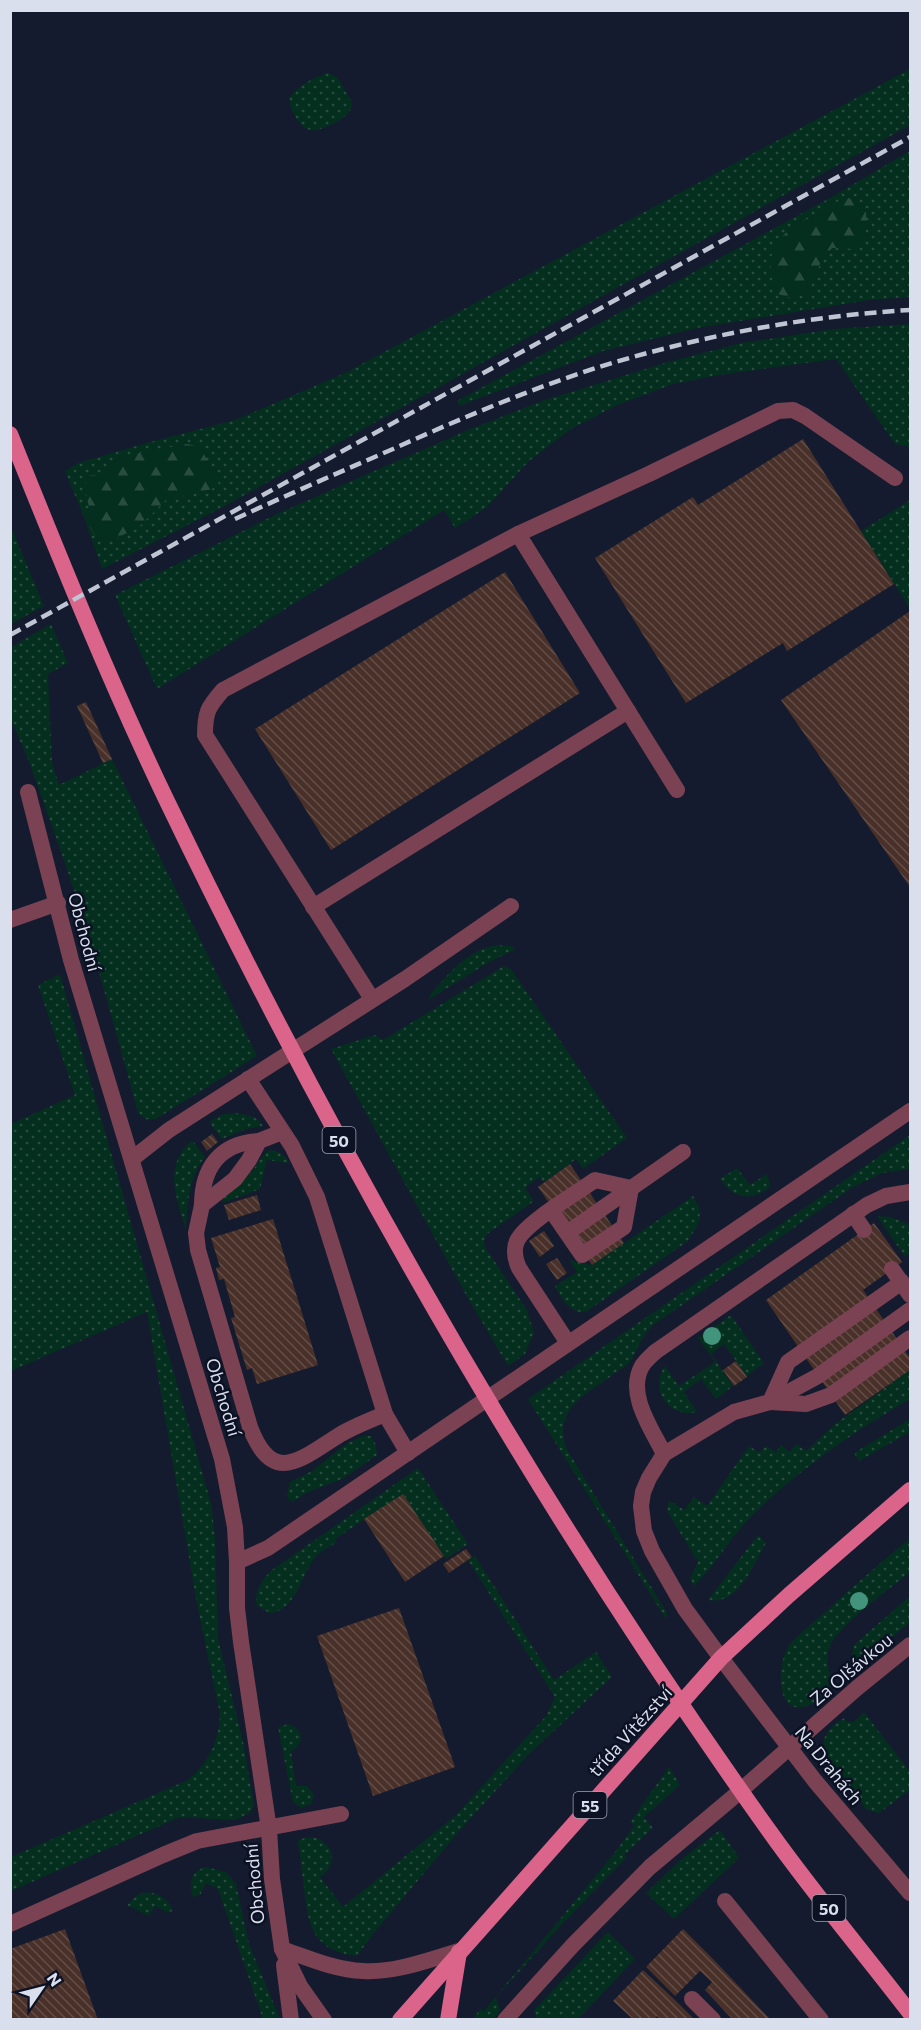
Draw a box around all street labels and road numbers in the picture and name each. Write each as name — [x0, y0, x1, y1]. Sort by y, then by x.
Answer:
street label: Obchodní — [64, 890, 106, 975]
road number: 50 — [322, 1127, 356, 1153]
street label: Obchodní — [202, 1355, 247, 1440]
street label: Za Olšávkou — [805, 1628, 897, 1710]
street label: třída Vítězství — [584, 1680, 677, 1781]
street label: Na Drahách — [791, 1721, 867, 1809]
road number: 55 — [574, 1792, 606, 1818]
street label: Obchodní — [239, 1842, 268, 1925]
road number: 50 — [812, 1895, 846, 1921]

